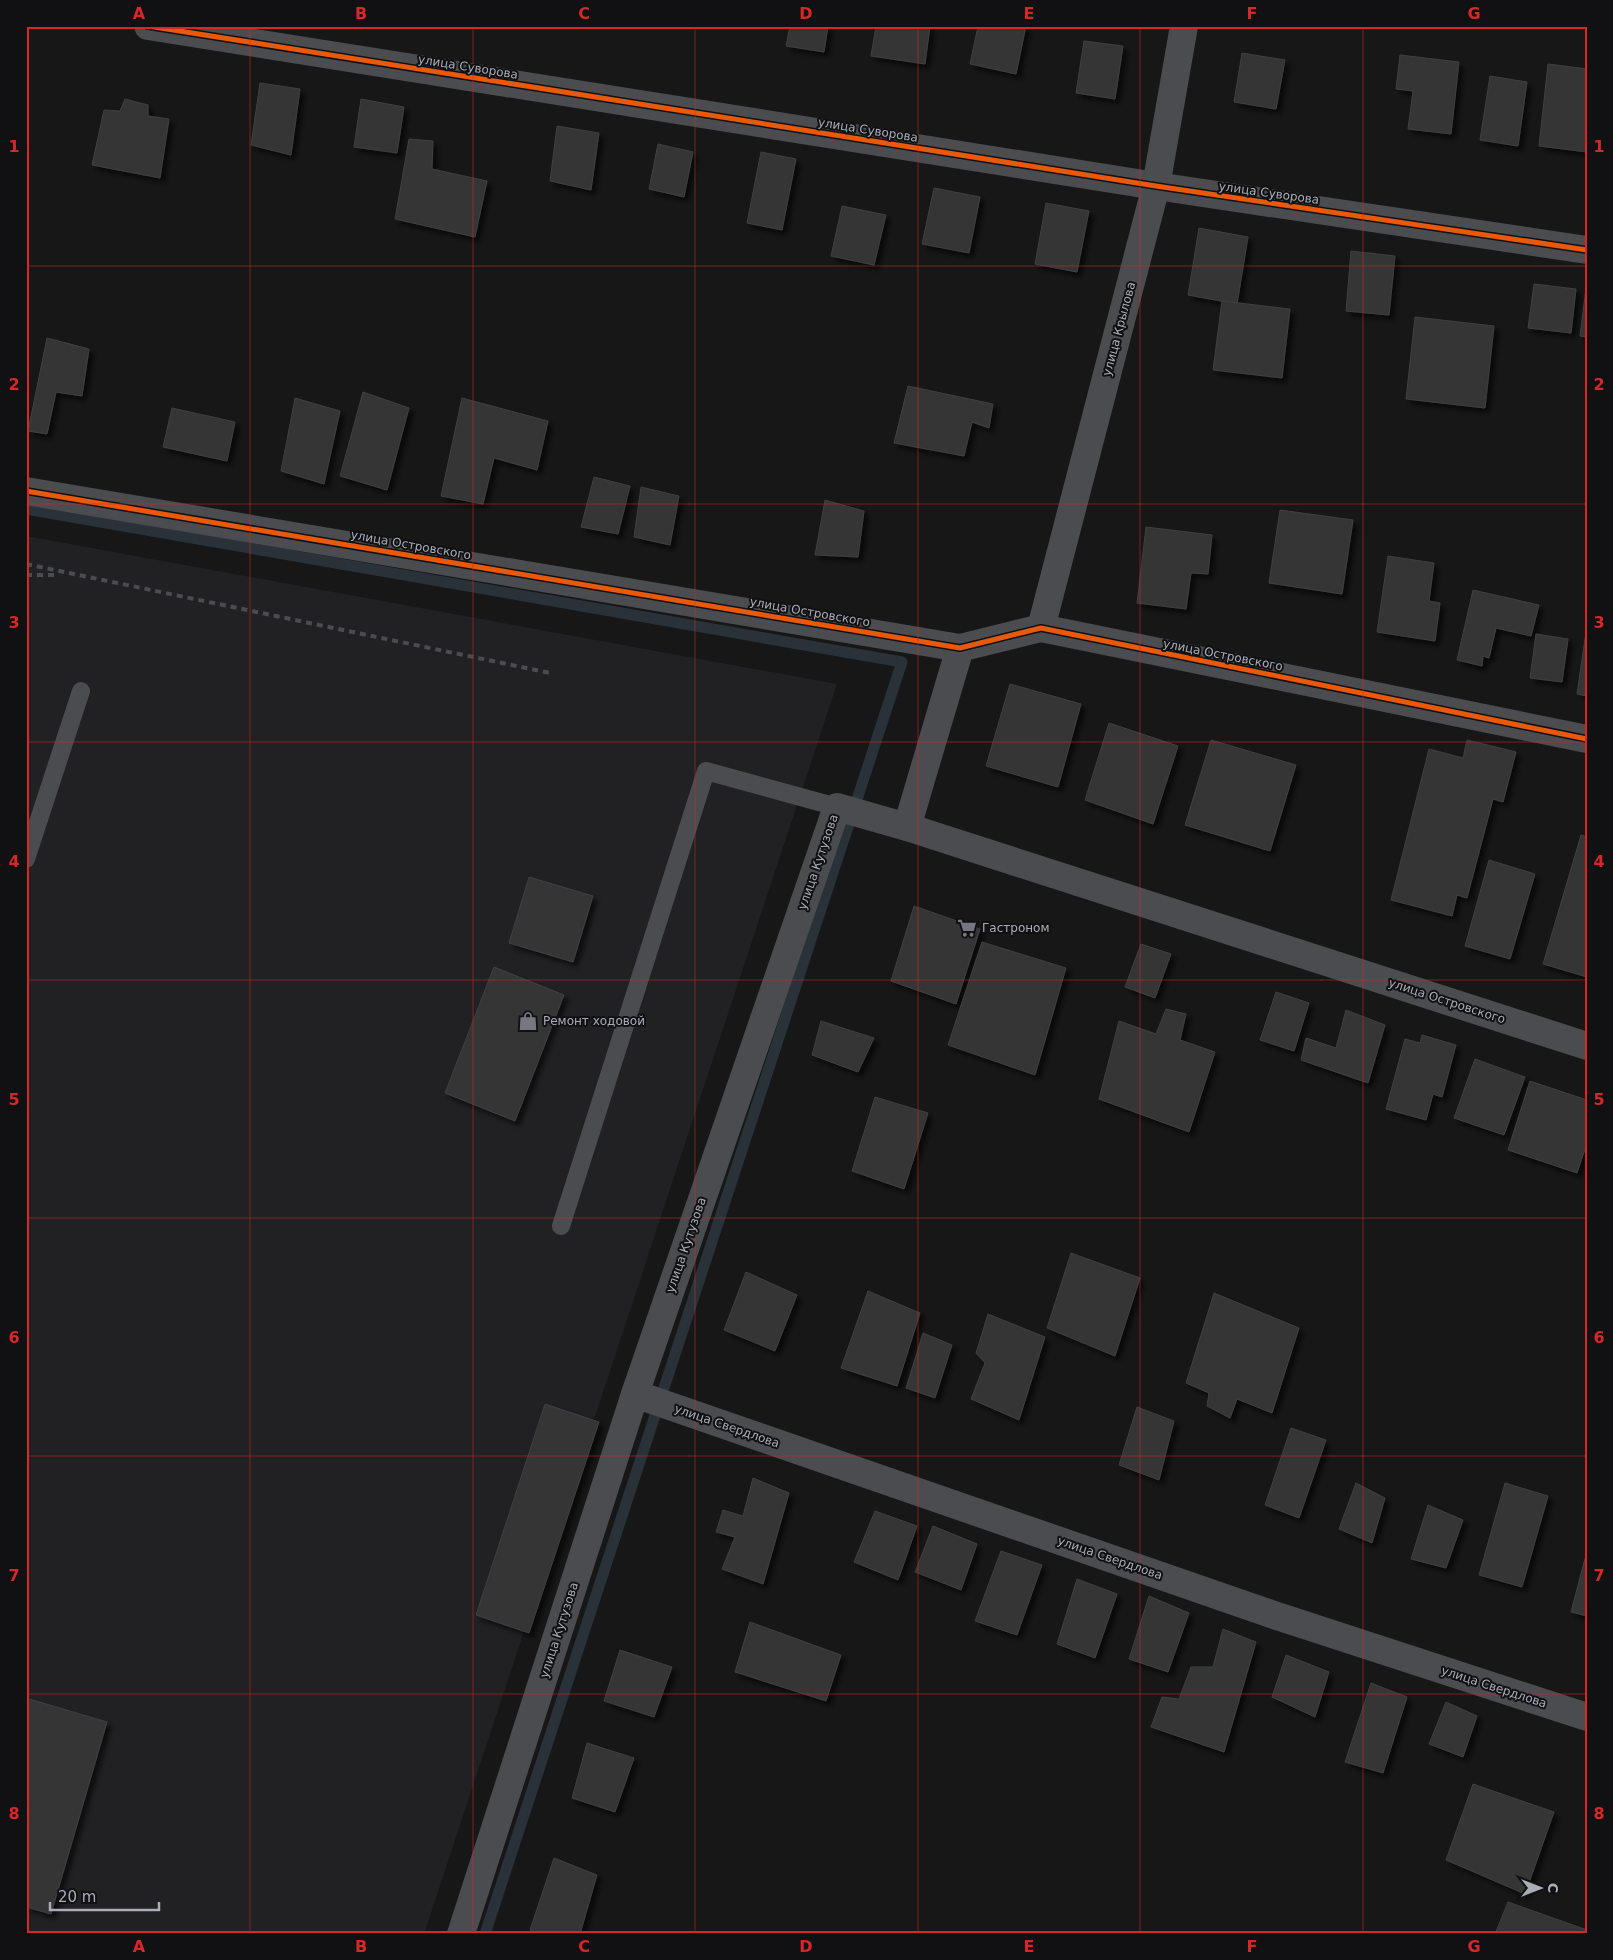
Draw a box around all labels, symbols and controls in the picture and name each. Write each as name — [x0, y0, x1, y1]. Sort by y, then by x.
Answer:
text: A — [133, 4, 146, 23]
text: B — [355, 4, 367, 23]
text: C — [578, 4, 590, 23]
text: D — [799, 4, 813, 23]
text: E — [1024, 4, 1034, 23]
text: F — [1247, 4, 1257, 23]
text: G — [1467, 4, 1481, 23]
street label: улица Суворова — [417, 52, 519, 82]
street label: улица Суворова — [817, 115, 919, 145]
text: 1 — [8, 137, 20, 156]
text: 1 — [1593, 137, 1605, 156]
street label: улица Суворова — [1218, 179, 1320, 207]
street label: улица Крылова — [1100, 280, 1138, 378]
text: 2 — [8, 375, 20, 394]
text: 2 — [1593, 375, 1605, 394]
street label: улица Островского — [350, 528, 472, 562]
street label: улица Островского — [749, 595, 871, 629]
text: 3 — [8, 613, 20, 632]
text: 3 — [1593, 613, 1605, 632]
street label: улица Островского — [1162, 637, 1284, 673]
street label: улица Кутузова — [795, 813, 841, 911]
text: 4 — [8, 852, 20, 871]
text: 4 — [1593, 852, 1605, 871]
supermarket icon: Гастроном — [956, 917, 978, 939]
place label: Гастроном — [982, 921, 1049, 935]
street label: улица Островского — [1387, 976, 1507, 1026]
shop icon: Ремонт ходовой — [517, 1010, 539, 1032]
place label: Ремонт ходовой — [543, 1014, 645, 1028]
text: 5 — [8, 1090, 20, 1109]
text: 5 — [1593, 1090, 1605, 1109]
street label: улица Кутузова — [663, 1196, 709, 1294]
text: 6 — [8, 1328, 20, 1347]
text: 6 — [1593, 1328, 1605, 1347]
street label: улица Свердлова — [673, 1401, 781, 1451]
street label: улица Свердлова — [1056, 1533, 1164, 1583]
text: 7 — [8, 1566, 20, 1585]
text: 7 — [1593, 1566, 1605, 1585]
street label: улица Кутузова — [537, 1580, 581, 1680]
street label: улица Свердлова — [1439, 1663, 1549, 1711]
text: 8 — [8, 1804, 20, 1823]
text: 8 — [1593, 1804, 1605, 1823]
north arrow — [1516, 1862, 1566, 1912]
scale bar — [50, 1880, 159, 1912]
text: С — [1545, 1883, 1561, 1893]
text: 20 m — [58, 1888, 96, 1906]
text: A — [133, 1937, 146, 1956]
text: B — [355, 1937, 367, 1956]
text: C — [578, 1937, 590, 1956]
text: D — [799, 1937, 813, 1956]
text: E — [1024, 1937, 1034, 1956]
text: F — [1247, 1937, 1257, 1956]
text: G — [1467, 1937, 1481, 1956]

